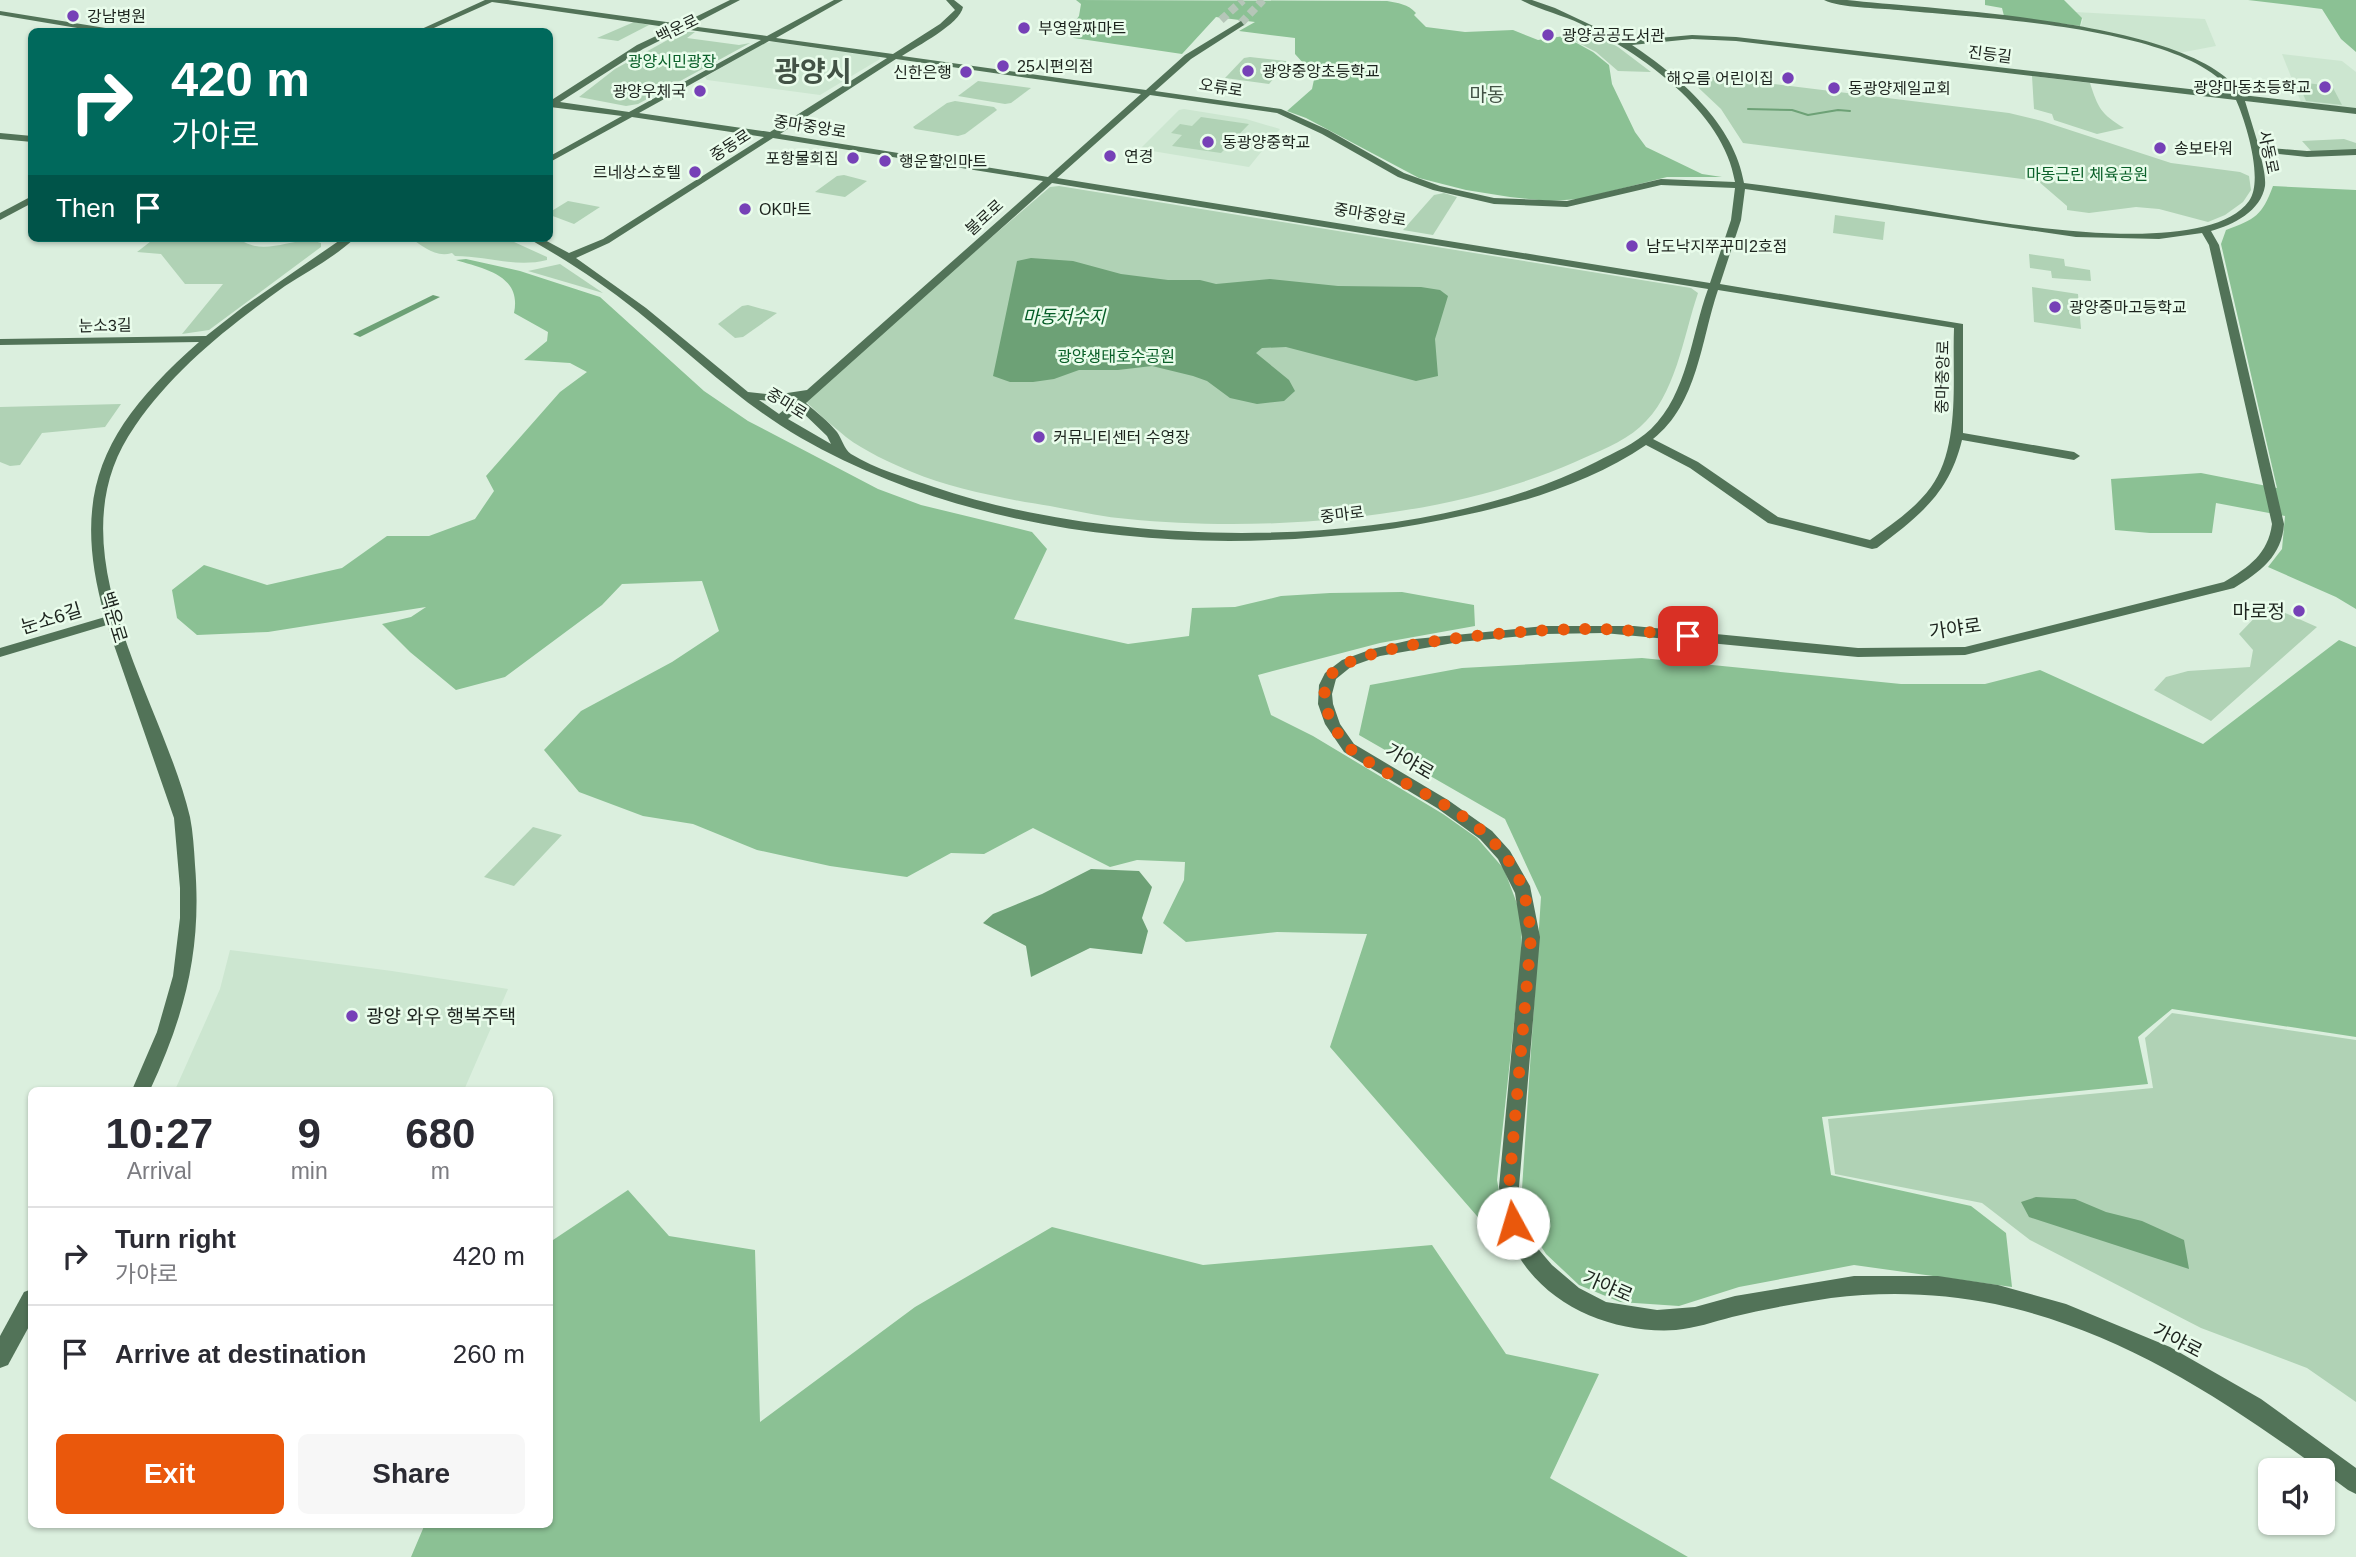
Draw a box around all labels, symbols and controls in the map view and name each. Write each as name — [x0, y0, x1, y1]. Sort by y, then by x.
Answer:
marker: 강남병원 — [65, 8, 81, 24]
place label: 강남병원 — [87, 8, 146, 25]
street label: 백운로 — [654, 11, 701, 46]
marker: 부영알짜마트 — [1016, 20, 1032, 36]
place label: 부영알짜마트 — [1038, 20, 1126, 37]
marker: 광양공공도서관 — [1540, 27, 1556, 43]
place label: 광양공공도서관 — [1562, 27, 1665, 44]
street label: 진등길 — [1967, 43, 2013, 66]
text: 420 m — [171, 52, 310, 106]
park label: 광양시민광장 — [628, 53, 716, 70]
icon: right — [56, 56, 147, 147]
district label: 광양시 — [774, 56, 852, 87]
marker: 25시편의점 — [995, 58, 1011, 74]
place label: 25시편의점 — [1017, 58, 1094, 75]
marker: 광양중앙초등학교 — [1240, 63, 1256, 79]
place label: 광양중앙초등학교 — [1262, 63, 1380, 80]
place label: 신한은행 — [893, 64, 952, 81]
marker: 신한은행 — [958, 64, 974, 80]
place label: 해오름 어린이집 — [1667, 70, 1774, 87]
marker: 해오름 어린이집 — [1780, 70, 1796, 86]
street label: 오류로 — [1198, 76, 1244, 99]
place label: 광양마동초등학교 — [2193, 79, 2311, 96]
marker: 광양마동초등학교 — [2317, 79, 2333, 95]
marker: 동광양제일교회 — [1826, 80, 1842, 96]
place label: 동광양제일교회 — [1848, 80, 1951, 97]
place label: 광양우체국 — [612, 83, 686, 100]
marker: 광양우체국 — [692, 83, 708, 99]
district label: 마동 — [1470, 84, 1504, 105]
street label: 중마중앙로 — [772, 112, 848, 141]
text: 가야로 — [171, 117, 259, 153]
street label: 중동로 — [707, 126, 754, 165]
street label: 사동로 — [2256, 129, 2281, 176]
marker: 동광양중학교 — [1200, 134, 1216, 150]
place label: 동광양중학교 — [1222, 134, 1310, 151]
marker: 송보타워 — [2152, 140, 2168, 156]
place label: 송보타워 — [2174, 140, 2233, 157]
marker: 연경 — [1102, 148, 1118, 164]
place label: 연경 — [1124, 148, 1153, 165]
place label: 포항물회집 — [765, 150, 839, 167]
marker: 포항물회집 — [845, 150, 861, 166]
marker: 행운할인마트 — [877, 153, 893, 169]
place label: 행운할인마트 — [899, 153, 987, 170]
place label: 르네상스호텔 — [593, 164, 681, 181]
marker: 르네상스호텔 — [687, 164, 703, 180]
park label: 마동근린 체육공원 — [2026, 166, 2148, 183]
icon: arrive — [129, 189, 167, 227]
text: Then — [56, 193, 115, 223]
street label: 불로로 — [962, 196, 1007, 238]
street label: 중마중앙로 — [1332, 200, 1408, 229]
marker: OK마트 — [737, 201, 753, 217]
place label: OK마트 — [759, 201, 812, 218]
marker: 남도낙지쭈꾸미2호점 — [1624, 238, 1640, 254]
place label: 남도낙지쭈꾸미2호점 — [1646, 238, 1787, 255]
marker: 광양중마고등학교 — [2047, 299, 2063, 315]
place label: 광양중마고등학교 — [2069, 299, 2187, 316]
water label: 마동저수지 — [1023, 307, 1107, 327]
street label: 눈소3길 — [78, 317, 132, 334]
street label: 중마중앙로 — [1933, 340, 1952, 414]
park label: 광양생태호수공원 — [1057, 348, 1175, 365]
street label: 중마로 — [764, 385, 810, 422]
marker: 커뮤니티센터 수영장 — [1031, 429, 1047, 445]
place label: 커뮤니티센터 수영장 — [1053, 429, 1190, 446]
street label: 중마로 — [1319, 503, 1365, 526]
street label: 백운로 — [96, 589, 131, 645]
street label: 눈소6길 — [18, 599, 84, 638]
place label: 마로정 — [2233, 601, 2285, 622]
marker: 마로정 — [2291, 603, 2307, 619]
pin — [1658, 606, 1718, 666]
street label: 가야로 — [1928, 614, 1983, 643]
icon: arrive — [1669, 617, 1707, 655]
street label: 가야로 — [1382, 739, 1438, 784]
place label: 광양 와우 행복주택 — [366, 1006, 516, 1027]
marker: 광양 와우 행복주택 — [344, 1008, 360, 1024]
text: 10:27 — [106, 1110, 213, 1157]
text: 9 — [297, 1110, 321, 1157]
text: 680 — [405, 1110, 475, 1157]
text: Arrival — [127, 1158, 192, 1184]
text: min — [291, 1158, 328, 1184]
text: m — [431, 1158, 450, 1184]
position arrow — [1476, 1186, 1550, 1260]
text: Turn right — [115, 1224, 236, 1254]
icon: right — [56, 1237, 94, 1275]
text: 420 m — [453, 1241, 525, 1271]
text: 가야로 — [115, 1261, 178, 1287]
street label: 가야로 — [1580, 1267, 1636, 1306]
street label: 가야로 — [2150, 1319, 2206, 1362]
icon: arrive — [56, 1335, 94, 1373]
text: Arrive at destination — [115, 1339, 366, 1369]
text: 260 m — [453, 1339, 525, 1369]
button: Exit — [56, 1434, 284, 1514]
button: Share — [298, 1434, 525, 1514]
map controls — [2258, 1458, 2335, 1535]
button: sound — [2258, 1458, 2335, 1535]

